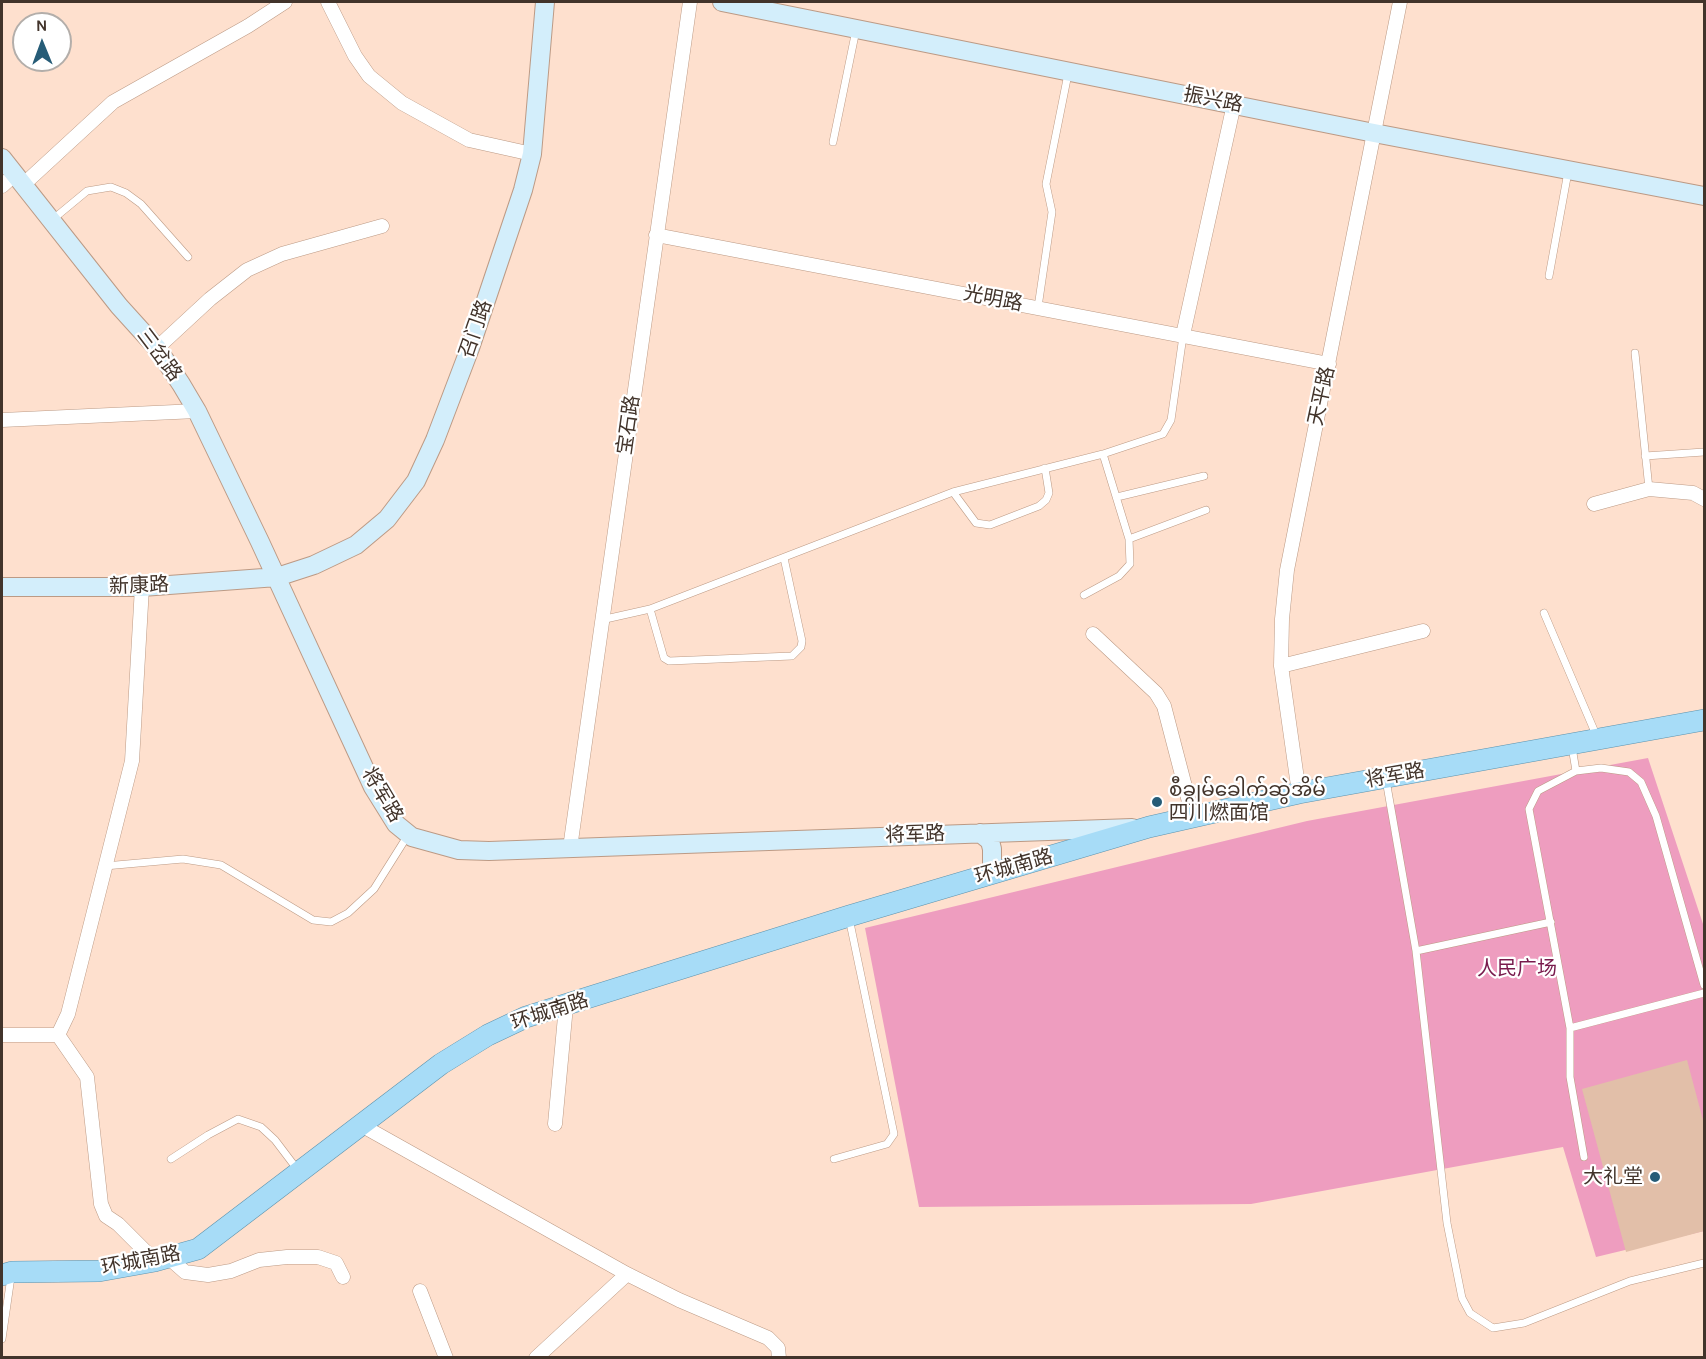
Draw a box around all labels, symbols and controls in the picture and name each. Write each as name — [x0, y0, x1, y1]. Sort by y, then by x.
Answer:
north arrow — [12, 12, 72, 72]
text: N — [36, 16, 48, 35]
street label: 振兴路 — [1181, 82, 1245, 118]
street label: 光明路 — [961, 281, 1025, 317]
street label: 召门路 — [455, 297, 497, 361]
street label: 三岔路 — [131, 324, 187, 386]
street label: 天平路 — [1304, 364, 1340, 428]
street label: 宝石路 — [613, 394, 645, 456]
street label: 新康路 — [109, 573, 169, 599]
street label: 将军路 — [1363, 759, 1427, 793]
street label: 将军路 — [356, 763, 408, 827]
place label: စီချွမ်ခေါက်ဆွဲအိမ် 四川燃面馆 — [1169, 778, 1326, 825]
marker: စီချွမ်ခေါက်ဆွဲအိမ် 四川燃面馆 — [1150, 795, 1164, 809]
street label: 将军路 — [885, 822, 945, 848]
street label: 环城南路 — [972, 844, 1056, 890]
park label: 人民广场 — [1477, 957, 1557, 981]
street label: 环城南路 — [508, 988, 592, 1036]
place label: 大礼堂 — [1583, 1165, 1643, 1189]
marker: 大礼堂 — [1648, 1170, 1662, 1184]
street label: 环城南路 — [99, 1242, 183, 1280]

